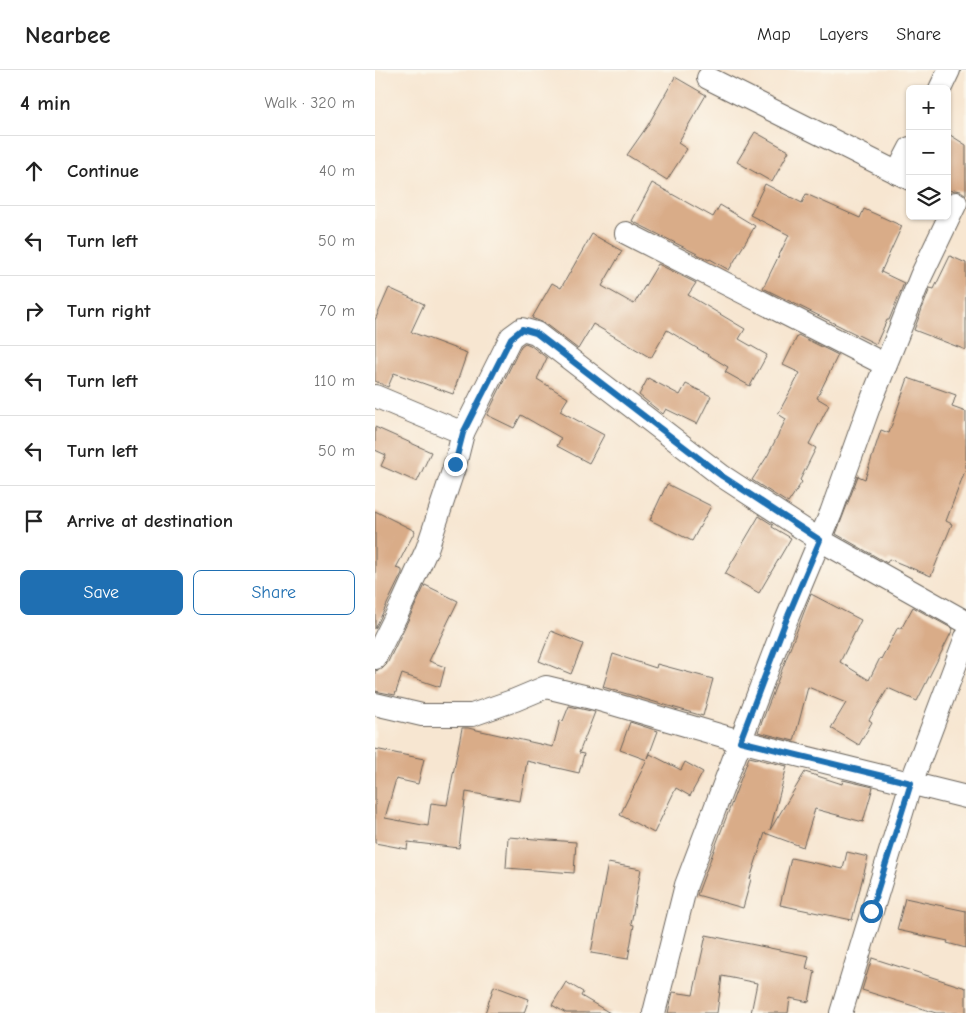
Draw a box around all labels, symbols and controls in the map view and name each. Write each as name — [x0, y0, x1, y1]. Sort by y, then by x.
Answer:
text: Nearbee — [25, 21, 110, 49]
text: Map — [757, 24, 791, 45]
text: Layers — [819, 24, 868, 45]
text: Share — [896, 24, 941, 45]
map controls — [906, 85, 951, 220]
button: + — [906, 85, 951, 130]
text: 4 min — [20, 91, 71, 115]
text: Walk · 320 m — [264, 94, 355, 112]
button: − — [906, 130, 951, 175]
icon: ahead — [20, 157, 48, 185]
text: Continue — [67, 160, 139, 182]
text: 40 m — [319, 162, 355, 180]
button: layers — [906, 175, 951, 220]
icon: left — [20, 227, 48, 255]
text: Turn left — [67, 230, 138, 252]
text: 50 m — [318, 232, 355, 250]
icon: right — [20, 297, 48, 325]
text: Turn right — [67, 300, 151, 322]
text: 70 m — [319, 302, 355, 320]
icon: left — [20, 367, 48, 395]
text: Turn left — [67, 370, 138, 392]
text: 110 m — [314, 372, 355, 390]
icon: left — [20, 437, 48, 465]
text: Turn left — [67, 440, 138, 462]
text: 50 m — [318, 442, 355, 460]
route end — [444, 453, 467, 476]
icon: arrive — [20, 507, 48, 535]
text: Arrive at destination — [67, 510, 233, 532]
button: Save — [20, 570, 183, 615]
button: Share — [193, 570, 355, 615]
route start — [860, 900, 883, 923]

